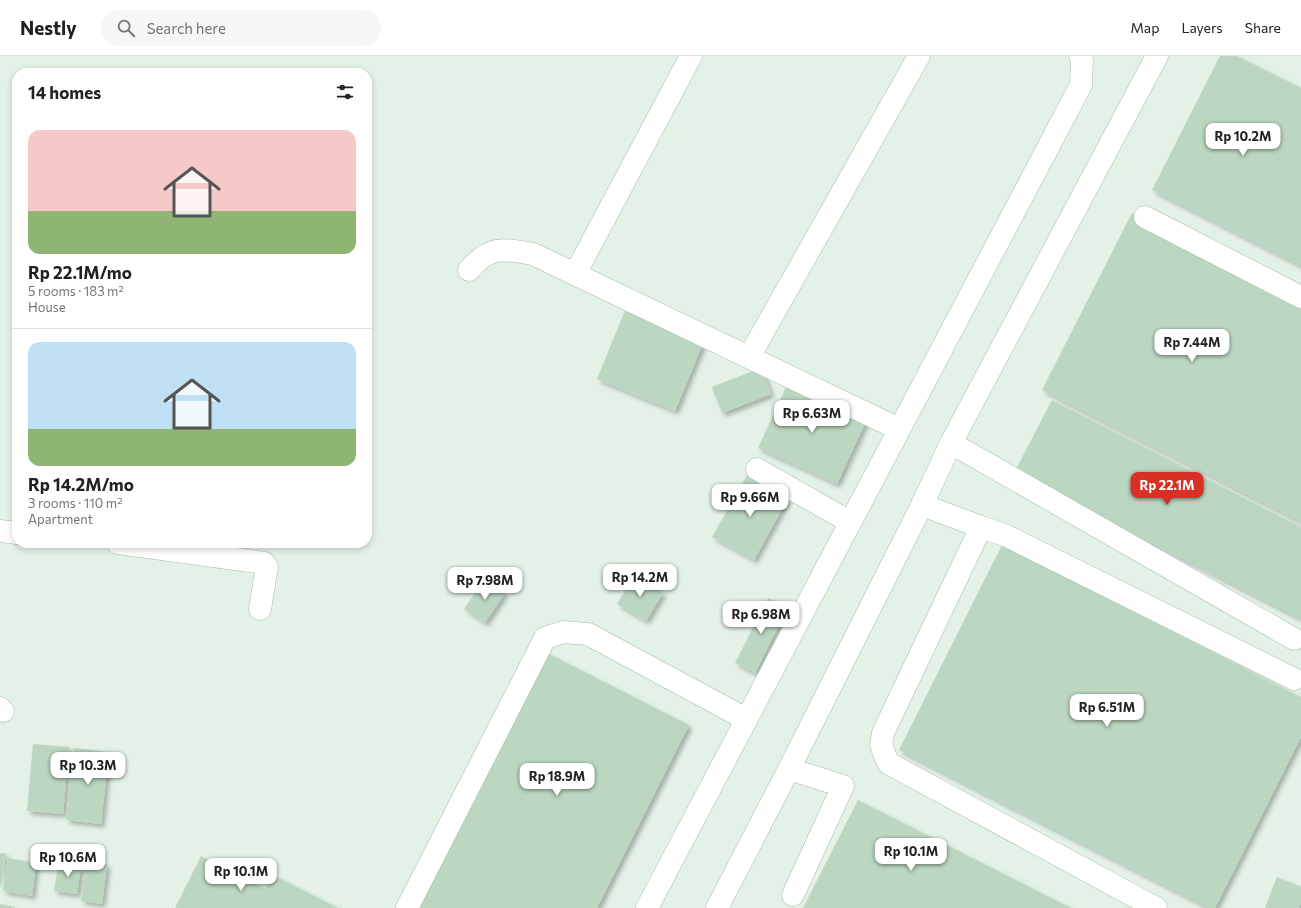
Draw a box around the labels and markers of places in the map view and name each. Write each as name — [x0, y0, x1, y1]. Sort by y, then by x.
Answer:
pin: Rp 10.2M — [1202, 123, 1284, 157]
pin: Rp 7.44M — [1151, 329, 1233, 363]
pin: Rp 6.63M — [771, 400, 853, 434]
pin: Rp 22.1M — [1126, 472, 1208, 506]
pin: Rp 9.66M — [709, 484, 791, 518]
pin: Rp 14.2M — [599, 564, 681, 598]
pin: Rp 7.98M — [444, 567, 526, 601]
pin: Rp 6.98M — [720, 601, 802, 635]
pin: Rp 6.51M — [1066, 694, 1148, 728]
pin: Rp 10.3M — [47, 752, 129, 786]
pin: Rp 18.9M — [516, 763, 598, 797]
pin: Rp 10.1M — [870, 838, 952, 872]
pin: Rp 10.6M — [27, 844, 109, 878]
pin: Rp 10.1M — [200, 858, 282, 892]

